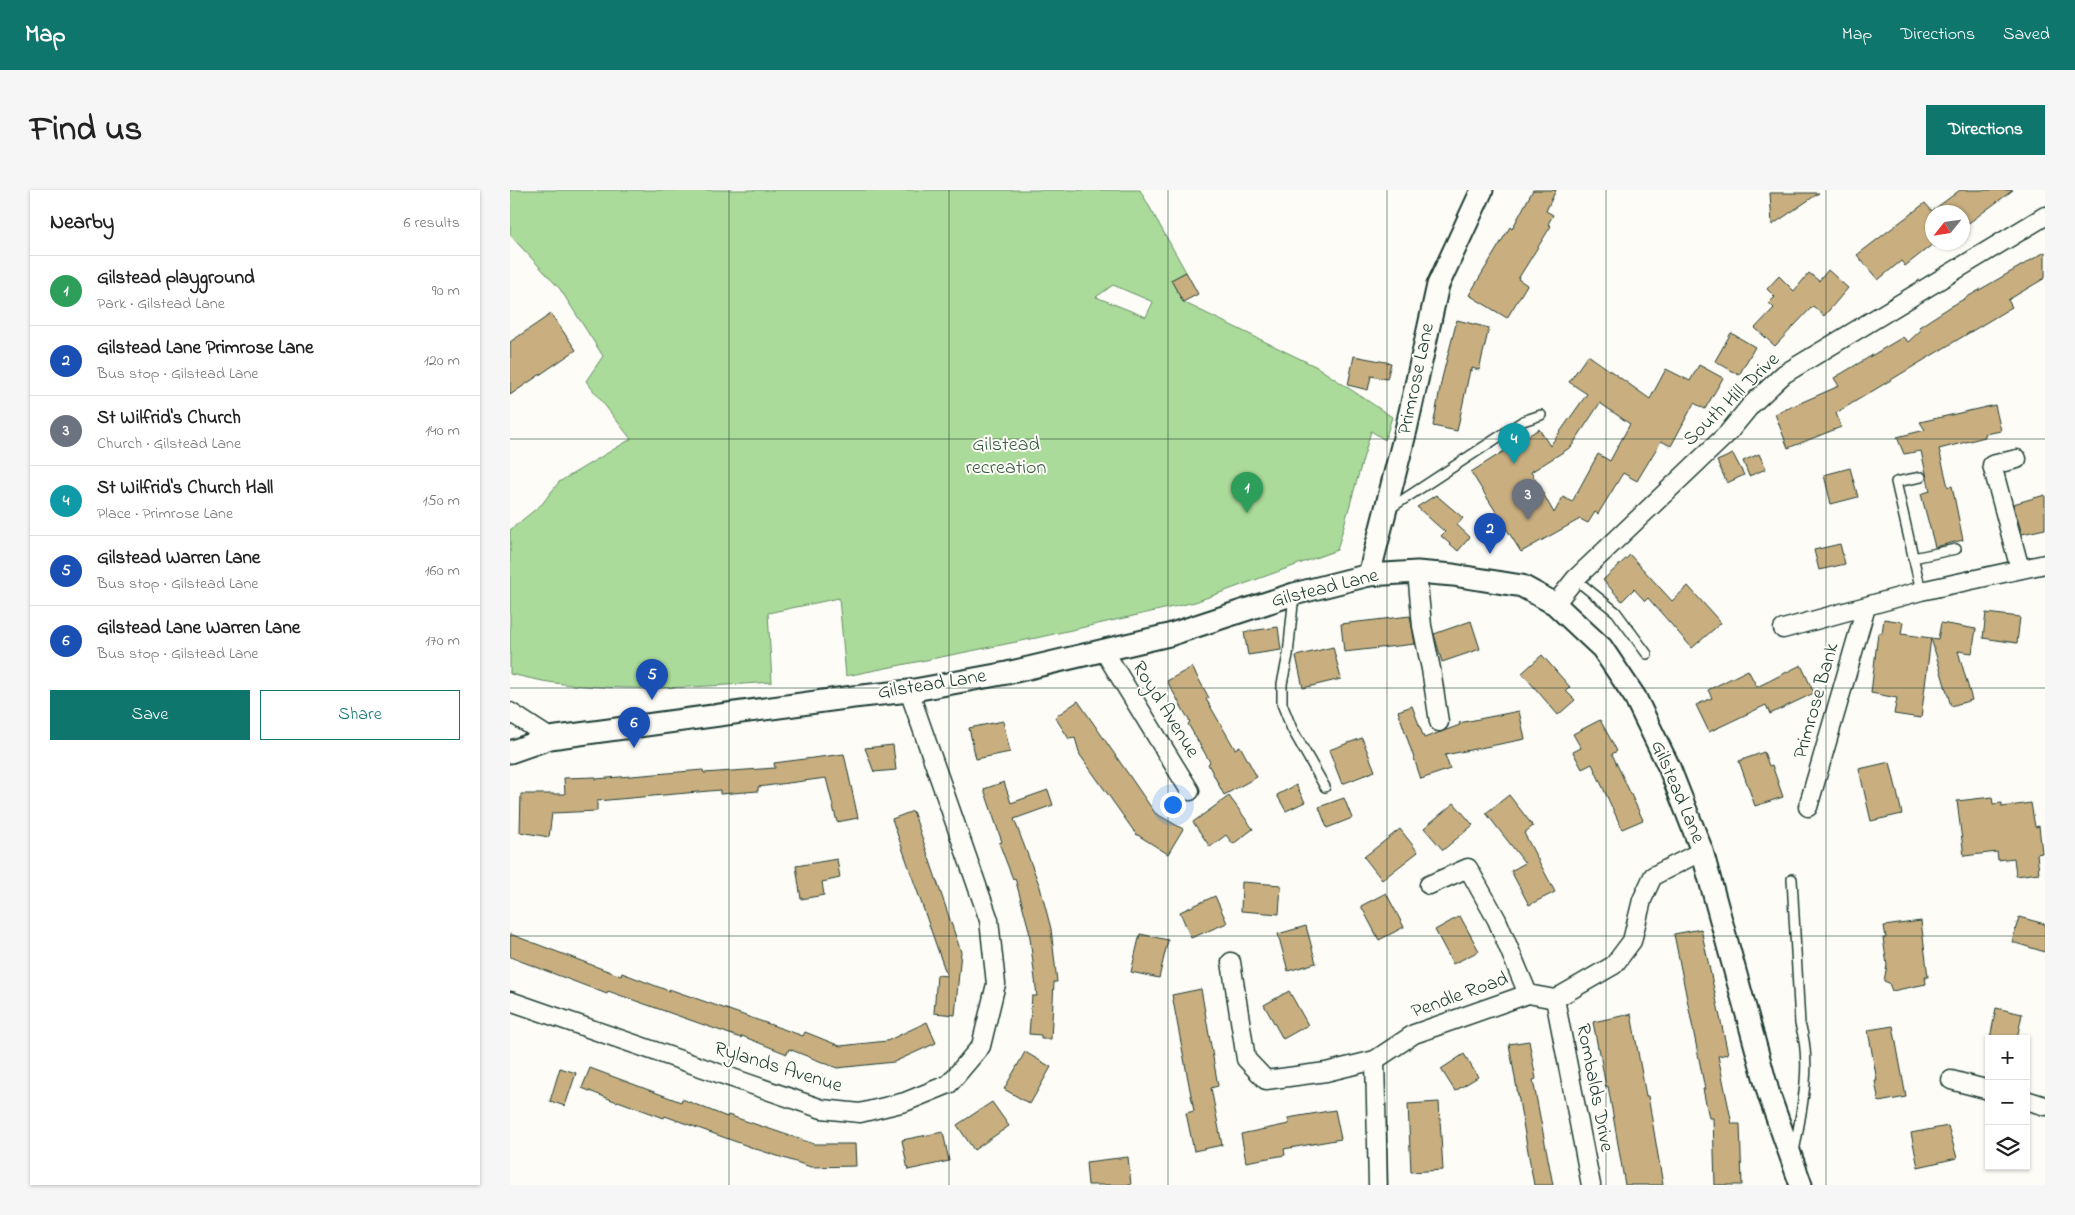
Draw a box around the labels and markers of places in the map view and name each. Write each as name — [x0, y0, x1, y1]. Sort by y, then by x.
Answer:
pin: 4 — [1498, 423, 1530, 464]
pin: 1 — [1231, 472, 1263, 513]
pin: 3 — [1512, 479, 1544, 520]
pin: 2 — [1474, 513, 1506, 554]
pin: 5 — [636, 659, 668, 700]
pin: 6 — [618, 707, 650, 748]

